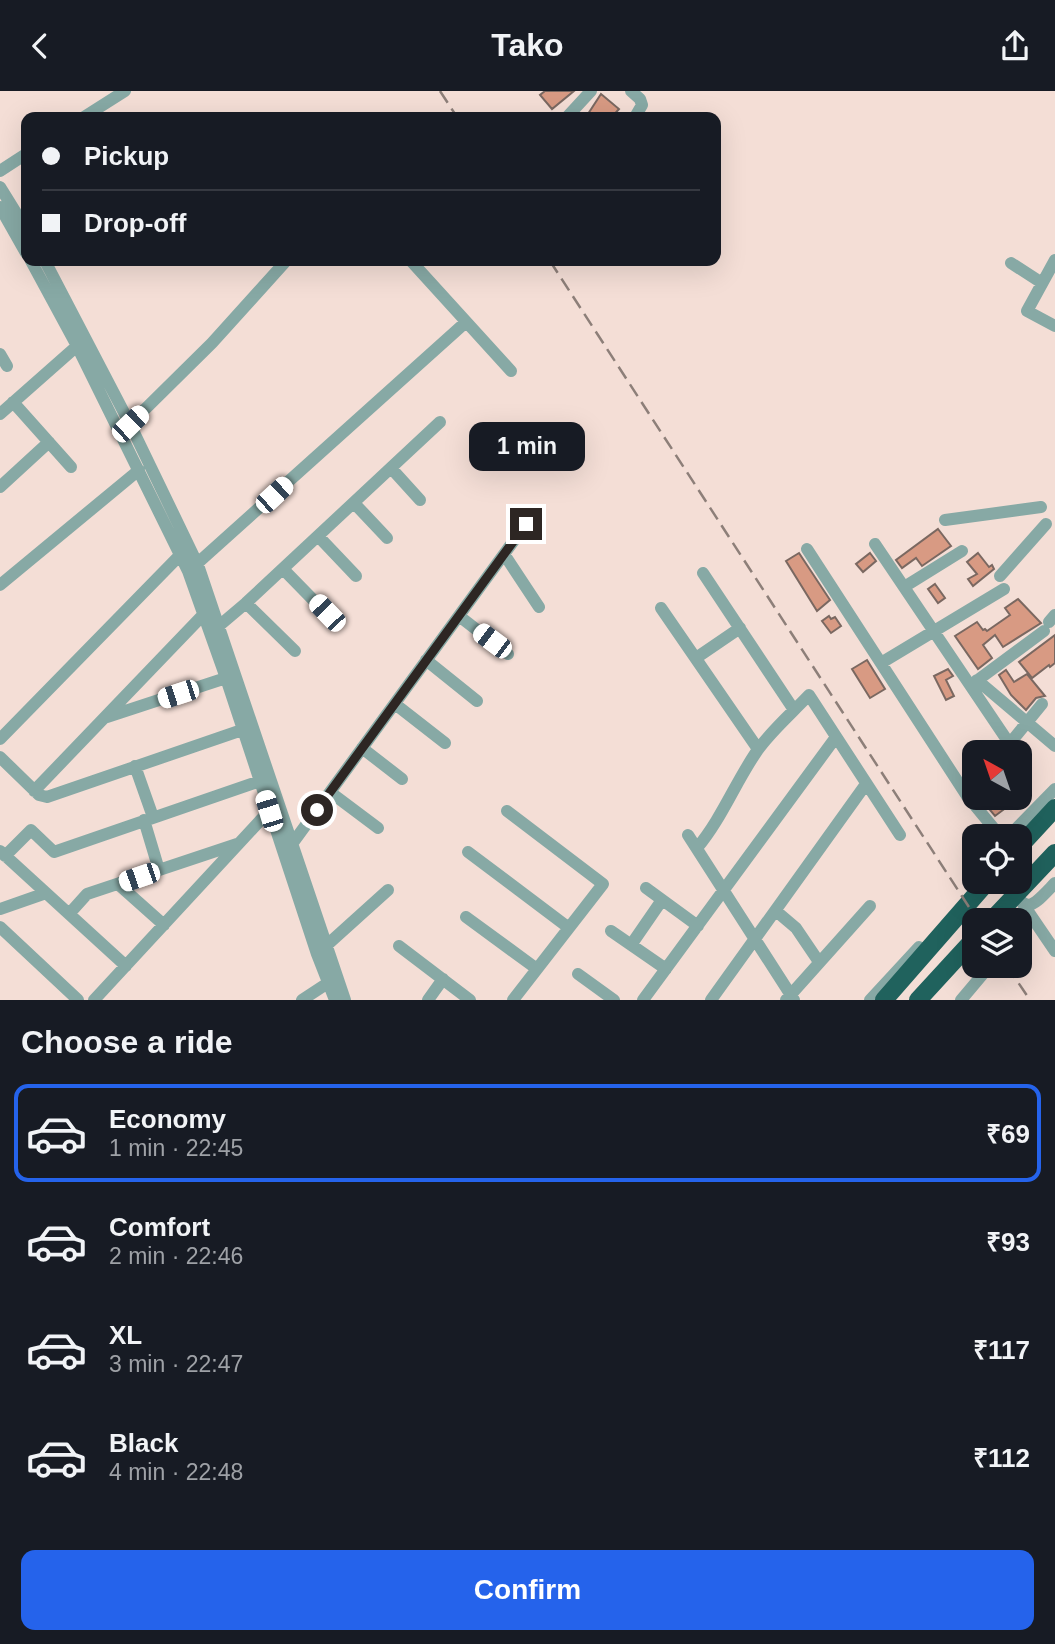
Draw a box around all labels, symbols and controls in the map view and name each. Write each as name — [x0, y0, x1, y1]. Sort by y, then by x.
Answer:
icon: back — [21, 27, 59, 65]
text: Tako — [491, 27, 564, 63]
icon: share — [996, 27, 1034, 65]
text: Pickup — [84, 141, 169, 171]
text: Drop-off — [84, 208, 187, 238]
car — [108, 402, 153, 446]
callout: 1 min — [468, 423, 584, 471]
text: 1 min — [497, 433, 557, 459]
car — [252, 473, 297, 517]
route end — [510, 508, 542, 540]
car — [305, 591, 350, 635]
car — [469, 620, 516, 662]
car — [155, 678, 202, 710]
north arrow — [962, 740, 1032, 810]
map controls — [962, 740, 1032, 978]
car — [253, 788, 286, 834]
route start — [301, 794, 333, 826]
button: locate — [962, 824, 1032, 894]
car — [116, 860, 163, 894]
button: layers — [962, 908, 1032, 978]
text: Choose a ride — [21, 1024, 233, 1060]
icon: car — [25, 1102, 88, 1165]
text: Economy — [109, 1104, 226, 1134]
text: ₹69 — [986, 1119, 1030, 1149]
text: 1 min · 22:45 — [109, 1135, 243, 1161]
icon: car — [25, 1210, 88, 1273]
text: Comfort — [109, 1212, 210, 1242]
text: ₹93 — [986, 1227, 1030, 1257]
text: 2 min · 22:46 — [109, 1243, 243, 1269]
icon: car — [25, 1318, 88, 1381]
text: XL — [109, 1320, 142, 1350]
text: ₹117 — [973, 1335, 1030, 1365]
text: 3 min · 22:47 — [109, 1351, 243, 1377]
icon: car — [25, 1426, 88, 1489]
text: Black — [109, 1428, 178, 1458]
text: ₹112 — [973, 1443, 1030, 1473]
text: 4 min · 22:48 — [109, 1459, 243, 1485]
button: Confirm — [21, 1550, 1034, 1630]

